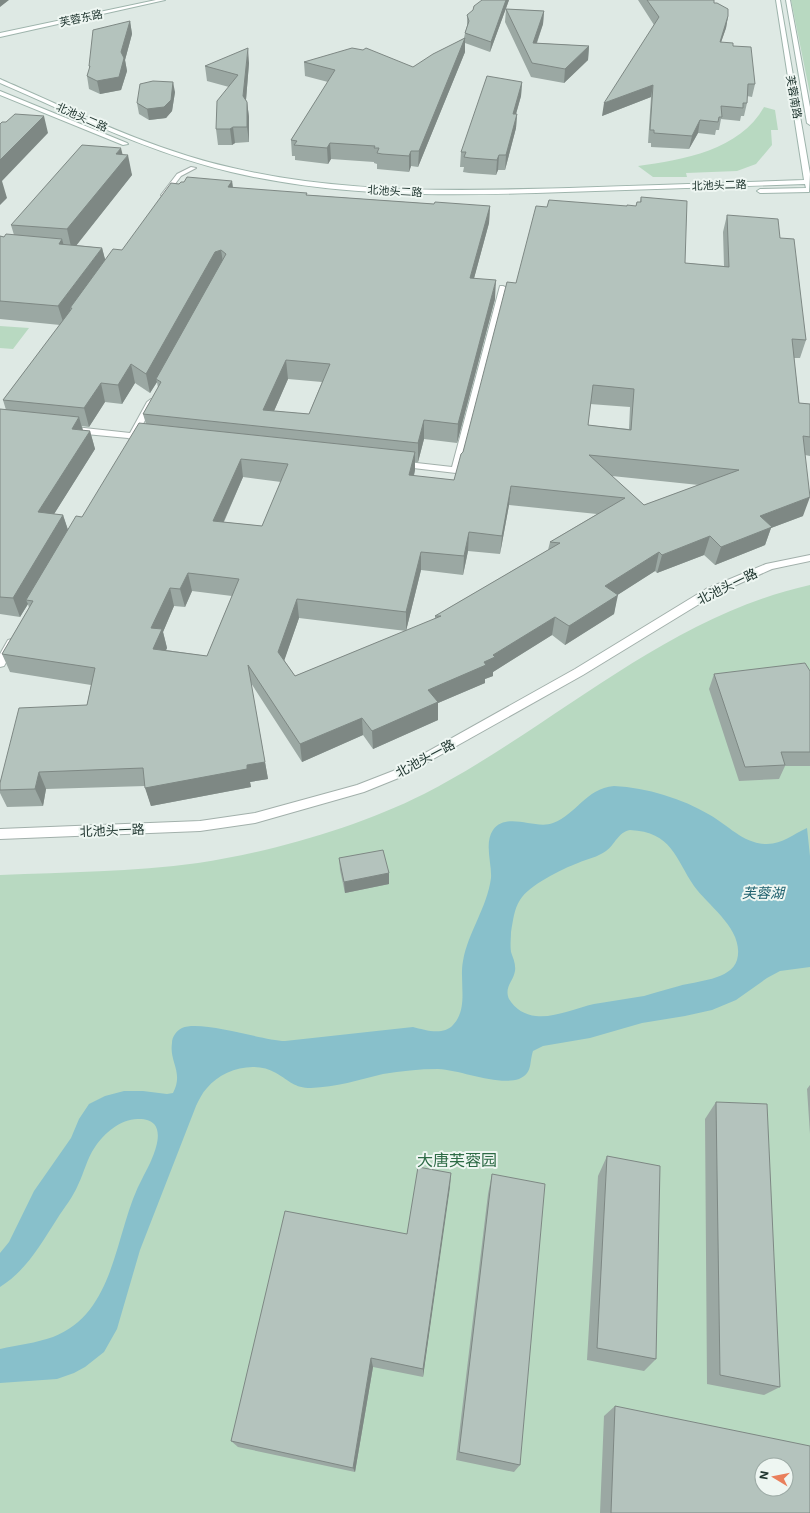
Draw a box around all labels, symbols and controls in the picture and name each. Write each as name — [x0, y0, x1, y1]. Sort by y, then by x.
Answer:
street label: 芙蓉东路 — [58, 7, 104, 29]
street label: 芙蓉南路 — [783, 74, 805, 120]
street label: 北池头二路 — [54, 99, 110, 135]
street label: 北池头二路 — [691, 177, 747, 193]
street label: 北池头二路 — [367, 183, 423, 199]
street label: 北池头一路 — [694, 565, 760, 607]
street label: 北池头一路 — [393, 736, 457, 780]
street label: 北池头一路 — [79, 821, 145, 839]
water label: 芙蓉湖 — [742, 884, 786, 901]
park label: 大唐芙蓉园 — [417, 1150, 497, 1170]
north arrow — [754, 1457, 794, 1497]
text: N — [757, 1470, 772, 1481]

